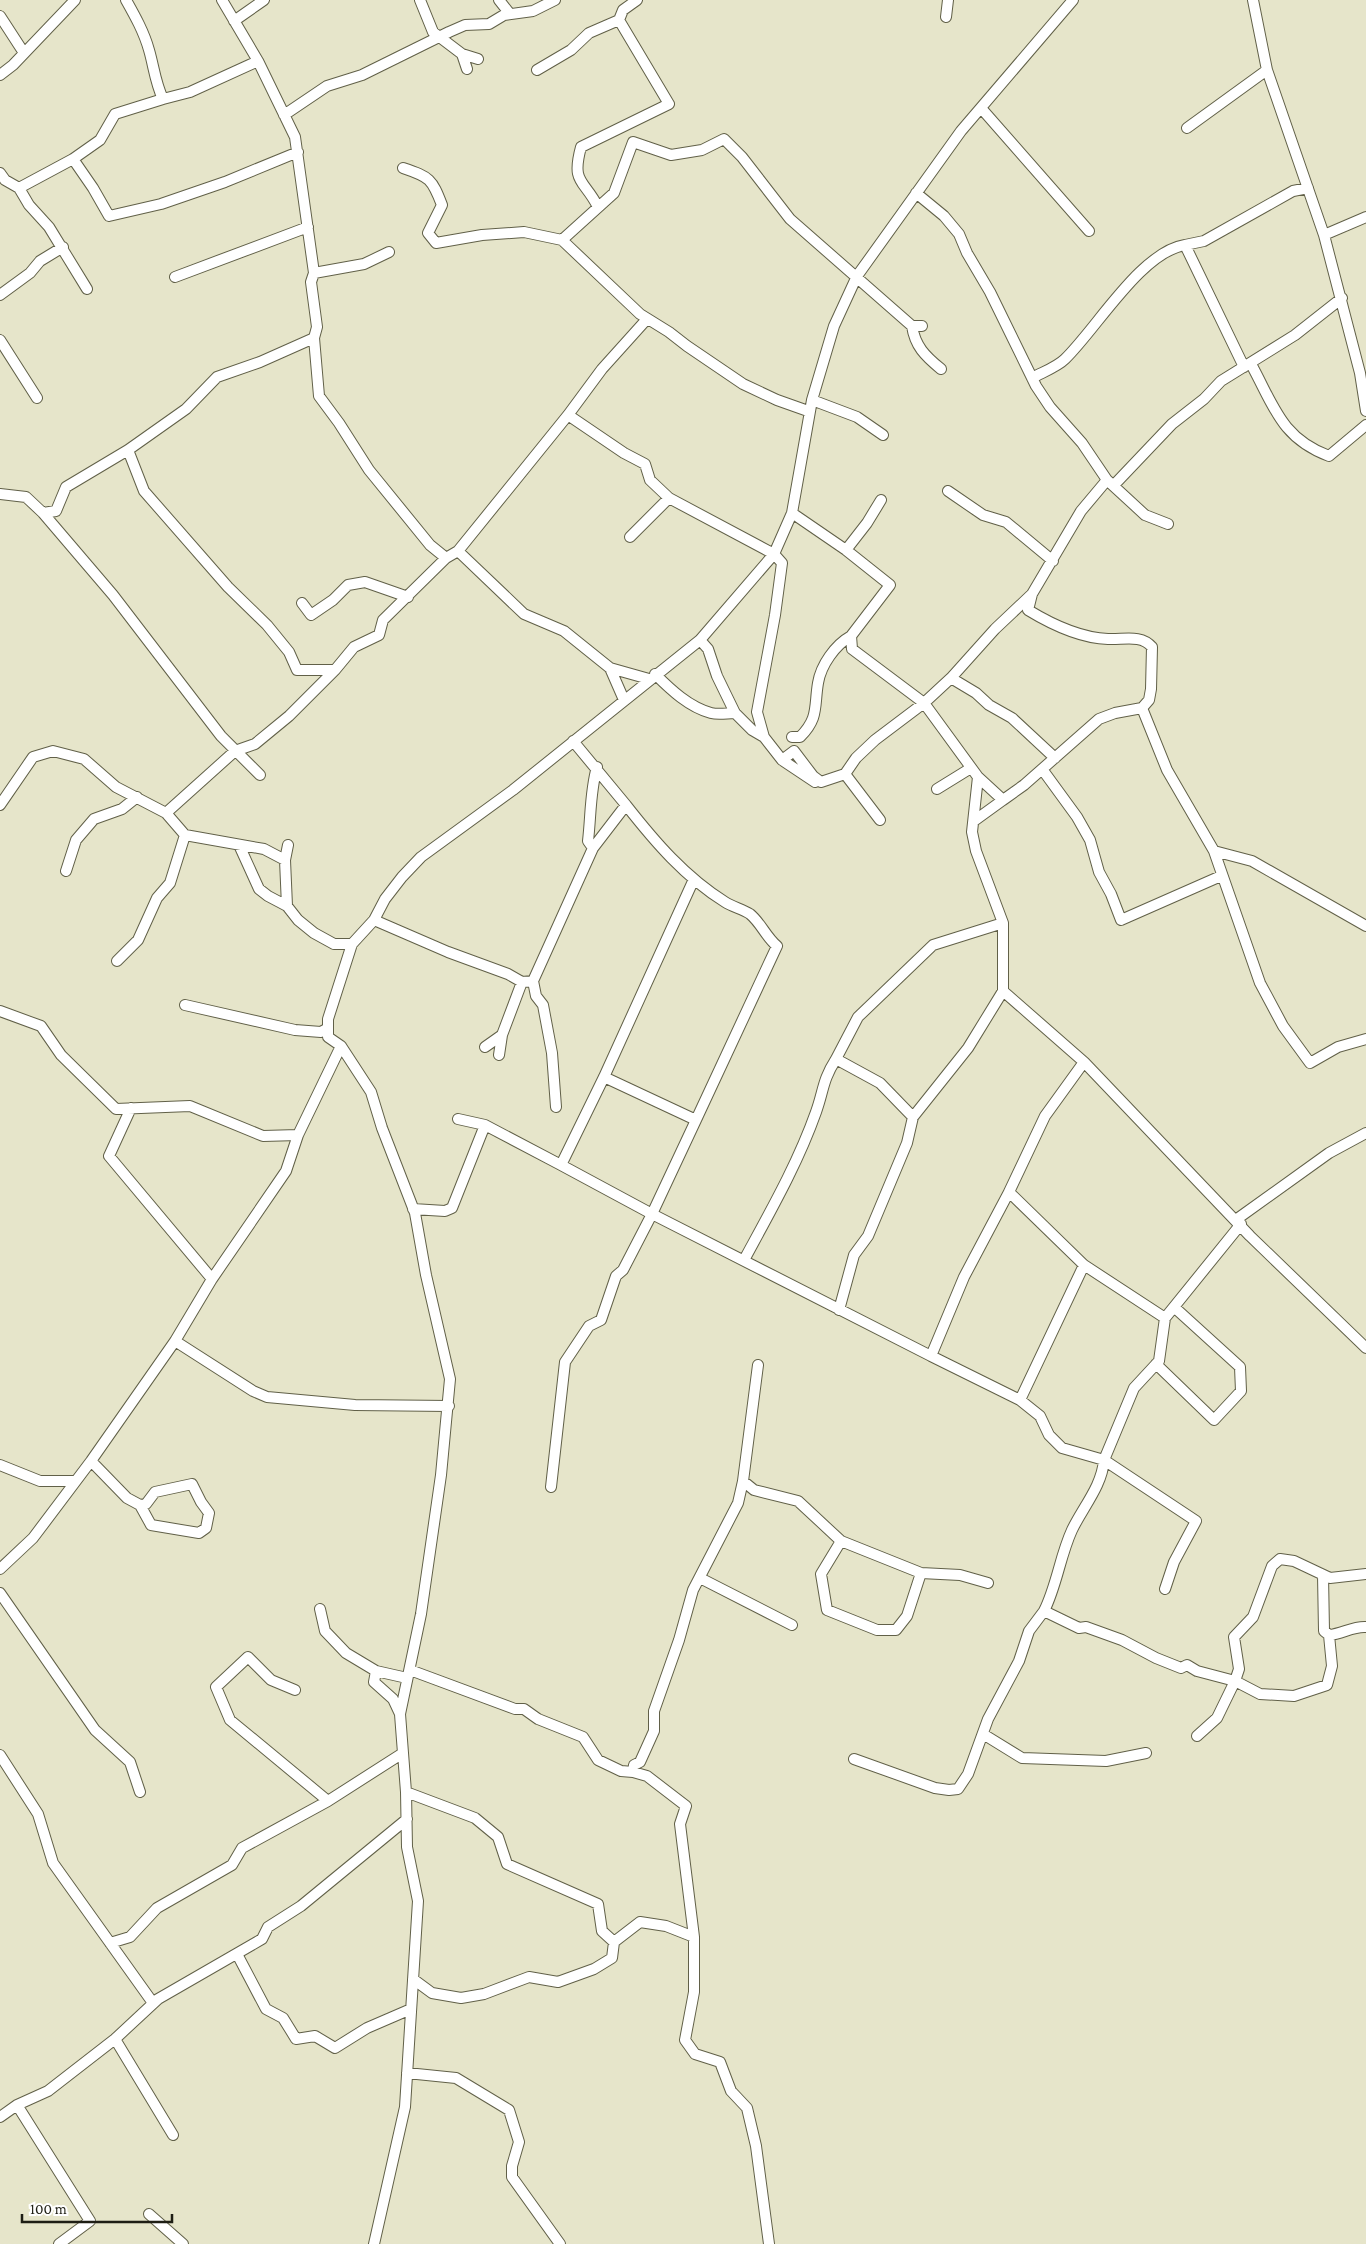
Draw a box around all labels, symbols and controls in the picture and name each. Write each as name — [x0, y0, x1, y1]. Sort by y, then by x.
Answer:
scale bar — [22, 2192, 172, 2224]
text: 100 m — [30, 2201, 67, 2217]

